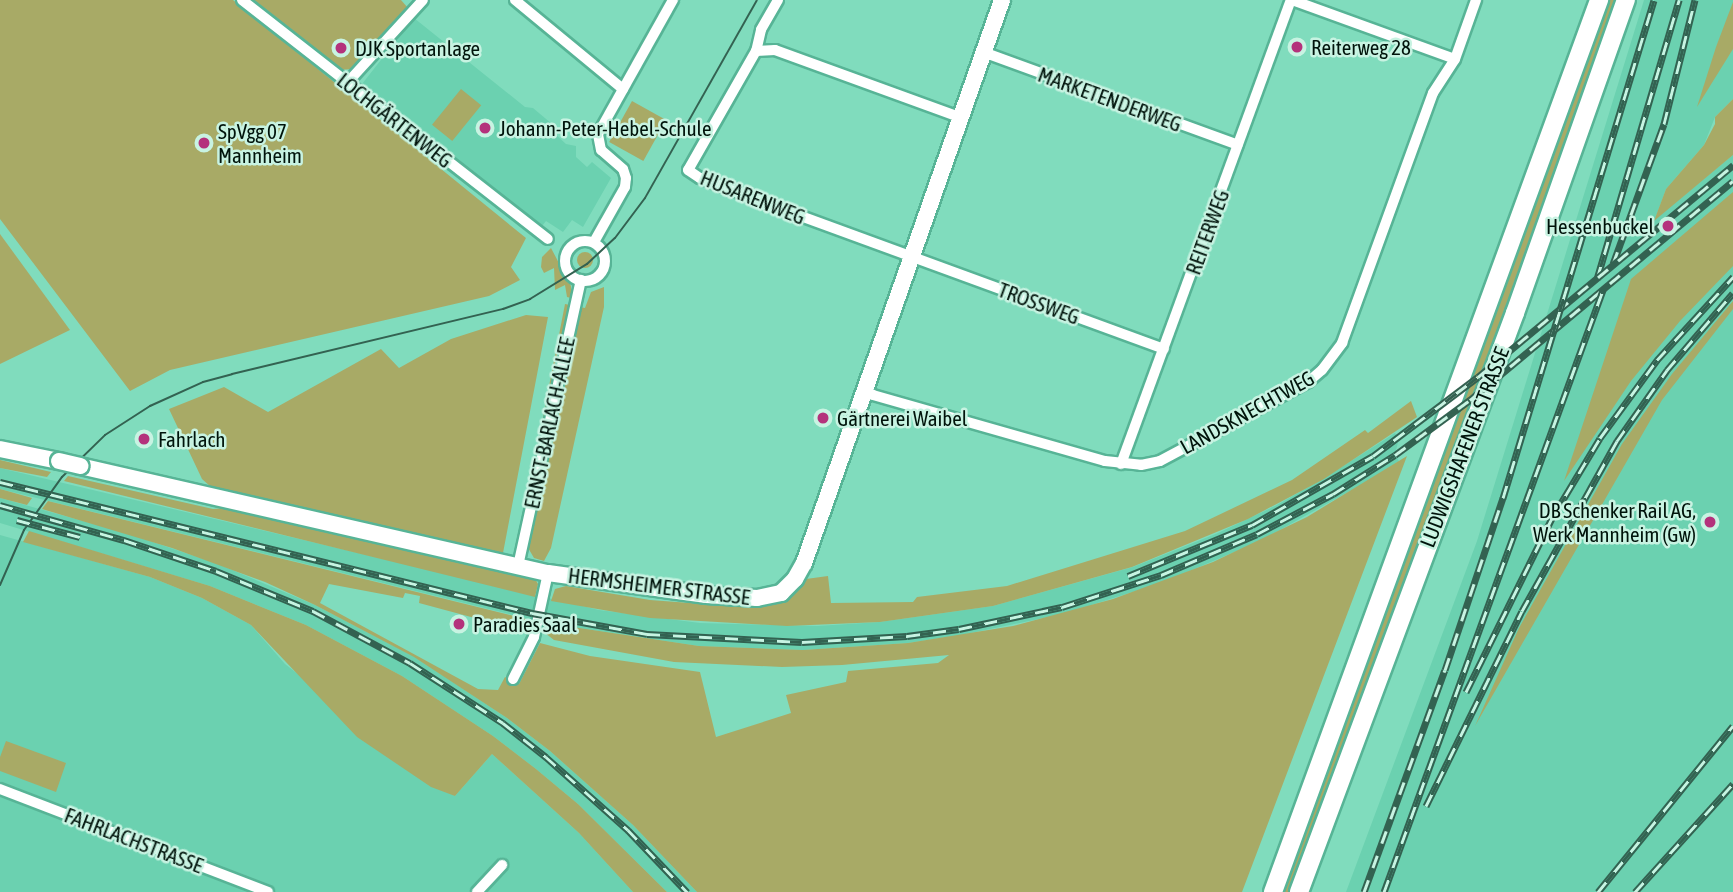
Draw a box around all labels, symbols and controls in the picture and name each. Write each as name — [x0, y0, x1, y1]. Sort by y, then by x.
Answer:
place label: Reiterweg 28 — [1311, 34, 1411, 60]
place label: DJK Sportanlage — [355, 35, 480, 61]
marker: Reiterweg 28 — [1289, 39, 1305, 55]
marker: DJK Sportanlage — [333, 40, 349, 56]
street label: MARKETENDERWEG — [1035, 61, 1185, 137]
street label: LOCHGÄRTENWEG — [332, 67, 458, 173]
place label: Johann-Peter-Hebel-Schule — [499, 115, 711, 141]
place label: SpVgg 07 Mannheim — [218, 118, 302, 168]
marker: Johann-Peter-Hebel-Schule — [477, 120, 493, 136]
marker: SpVgg 07 Mannheim — [196, 135, 212, 151]
street label: HUSARENWEG — [697, 165, 809, 229]
street label: REITERWEG — [1180, 186, 1234, 278]
place label: Hessenbuckel — [1546, 213, 1654, 239]
marker: Hessenbuckel — [1660, 218, 1676, 234]
street label: TROSSWEG — [995, 277, 1083, 329]
street label: ERNST-BARLACH-ALLEE — [519, 335, 579, 511]
street label: LUDWIGSHAFENER STRASSE — [1414, 343, 1514, 551]
street label: LANDSKNECHTWEG — [1176, 365, 1318, 459]
place label: Gärtnerei Waibel — [837, 405, 967, 431]
marker: Gärtnerei Waibel — [815, 410, 831, 426]
place label: Fahrlach — [158, 426, 225, 452]
marker: Fahrlach — [136, 431, 152, 447]
place label: DB Schenker Rail AG, Werk Mannheim (Gw) — [1533, 497, 1696, 547]
marker: DB Schenker Rail AG, Werk Mannheim (Gw) — [1702, 514, 1718, 530]
street label: HERMSHEIMER STRASSE — [567, 562, 751, 610]
place label: Paradies Saal — [473, 611, 577, 637]
marker: Paradies Saal — [451, 616, 467, 632]
street label: FAHRLACHSTRASSE — [61, 802, 207, 878]

